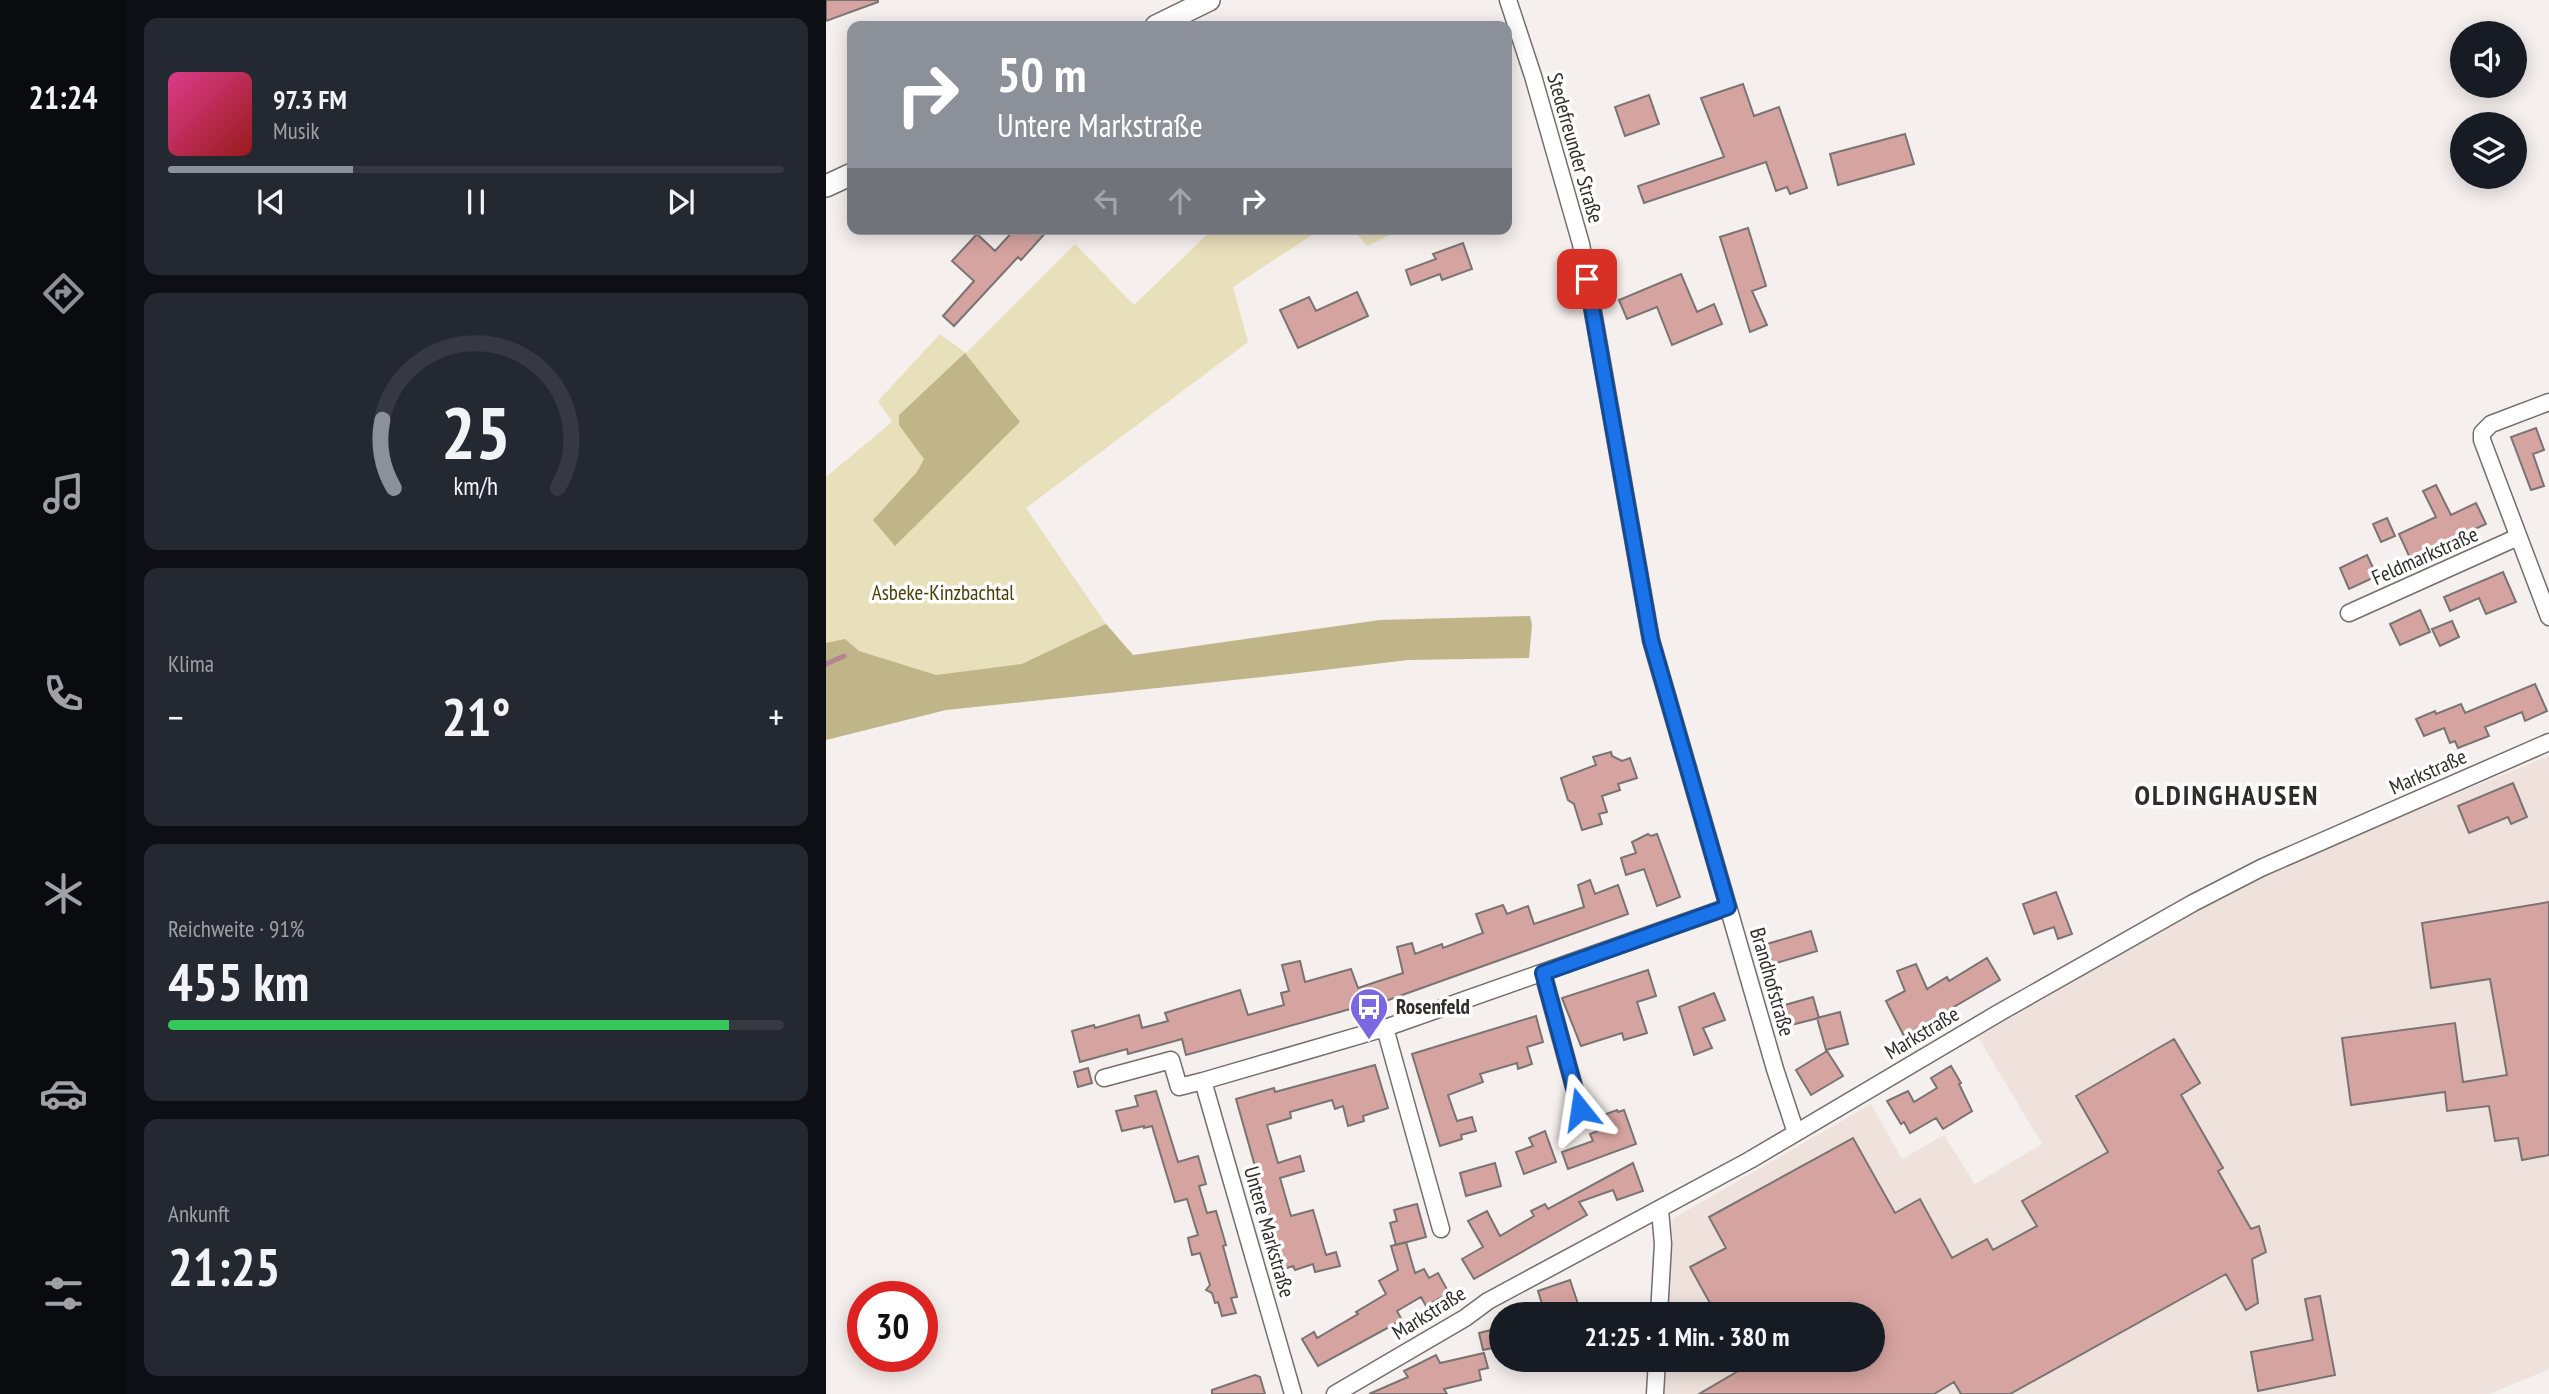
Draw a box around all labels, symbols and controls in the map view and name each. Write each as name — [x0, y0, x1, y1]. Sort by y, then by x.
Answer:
map controls — [2450, 21, 2527, 189]
button: sound — [2450, 21, 2527, 98]
text: 50 m — [997, 42, 1086, 106]
icon: right — [882, 49, 973, 140]
street label: Stedefreunder Straße — [1541, 70, 1610, 226]
text: 21:24 — [28, 76, 98, 118]
text: 97.3 FM — [273, 83, 347, 116]
text: Untere Markstraße — [997, 104, 1203, 146]
button: layers — [2450, 112, 2527, 189]
text: Musik — [273, 116, 319, 145]
icon: left — [1088, 182, 1126, 220]
icon: ahead — [1161, 182, 1199, 220]
icon: right — [1234, 182, 1272, 220]
icon: previous — [252, 183, 290, 221]
icon: pause — [457, 183, 495, 221]
icon: next — [662, 183, 700, 221]
pin — [1557, 249, 1617, 309]
icon: arrive — [1568, 260, 1606, 298]
icon: directions — [39, 269, 88, 318]
text: 25 — [441, 384, 511, 478]
icon: music — [39, 469, 88, 518]
text: km/h — [454, 470, 498, 502]
street label: Feldmarkstraße — [2368, 520, 2482, 591]
park label: Asbeke-Kinzbachtal — [872, 579, 1014, 606]
text: Klima — [168, 649, 214, 678]
icon: phone — [39, 669, 88, 718]
text: 21° — [442, 683, 510, 750]
text: − — [168, 692, 184, 741]
text: + — [768, 692, 784, 741]
street label: Markstraße — [2385, 743, 2471, 800]
district label: OLDINGHAUSEN — [2134, 776, 2320, 813]
icon: climate — [39, 869, 88, 918]
text: Reichweite · 91% — [168, 914, 304, 943]
street label: Brandhofstraße — [1744, 924, 1801, 1039]
text: 455 km — [168, 948, 309, 1015]
bus stop icon: Rosenfeld — [1348, 986, 1390, 1041]
place label: Rosenfeld — [1396, 993, 1470, 1020]
street label: Markstraße — [1880, 1000, 1964, 1065]
icon: car — [39, 1069, 88, 1118]
position arrow — [1543, 1072, 1617, 1146]
street label: Untere Markstraße — [1238, 1163, 1301, 1300]
text: Ankunft — [168, 1199, 230, 1228]
text: 21:25 — [168, 1233, 280, 1300]
icon: filters — [39, 1269, 88, 1318]
street label: Markstraße — [1387, 1279, 1471, 1346]
speed limit sign: 30 — [847, 1281, 938, 1372]
text: 21:25 · 1 Min. · 380 m — [1585, 1320, 1789, 1353]

